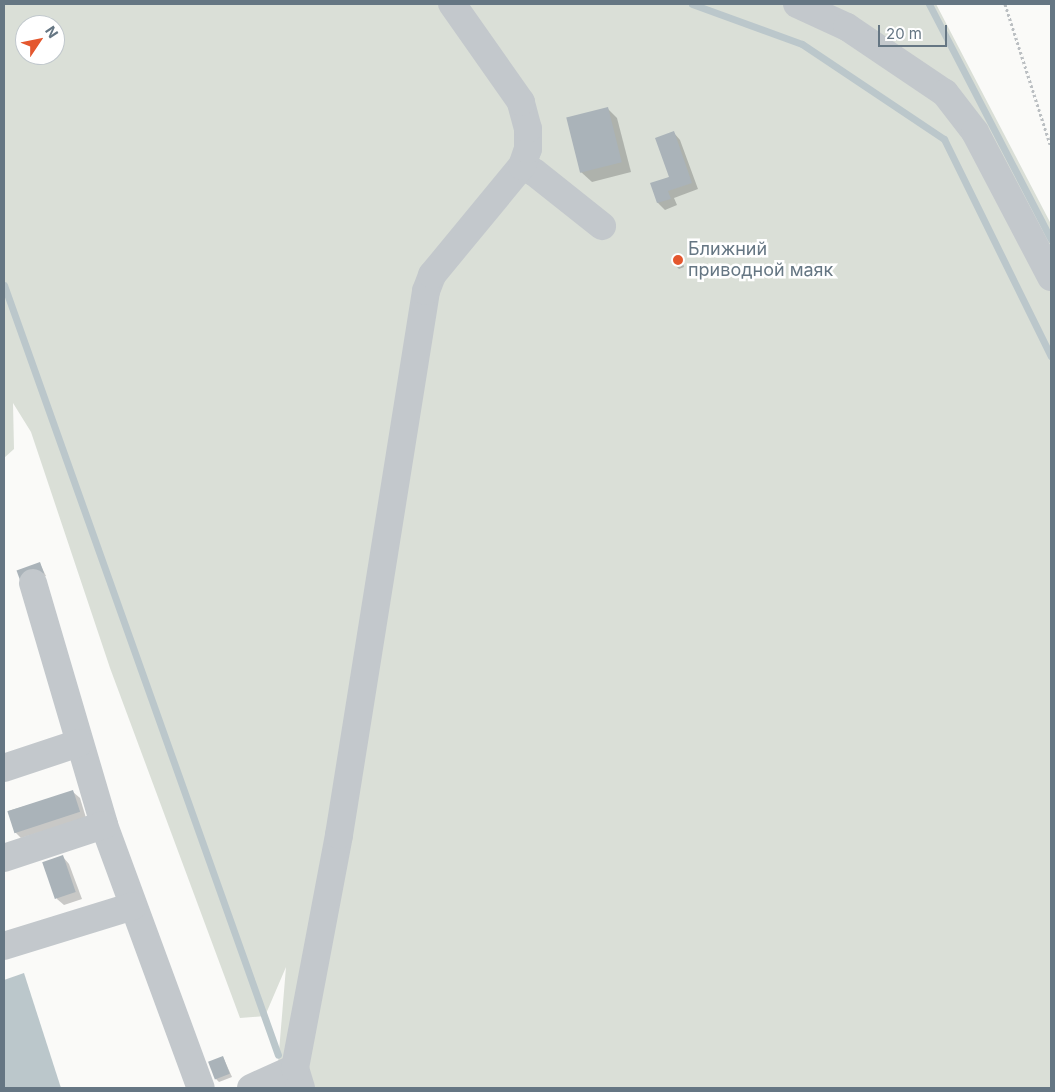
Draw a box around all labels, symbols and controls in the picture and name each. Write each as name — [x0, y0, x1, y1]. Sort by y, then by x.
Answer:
north arrow — [15, 15, 65, 65]
scale bar — [880, 15, 949, 47]
text: N — [42, 23, 62, 41]
text: 20 m — [886, 24, 922, 43]
place label: Ближний приводной маяк — [688, 239, 833, 282]
marker: Ближний приводной маяк — [672, 254, 684, 266]

